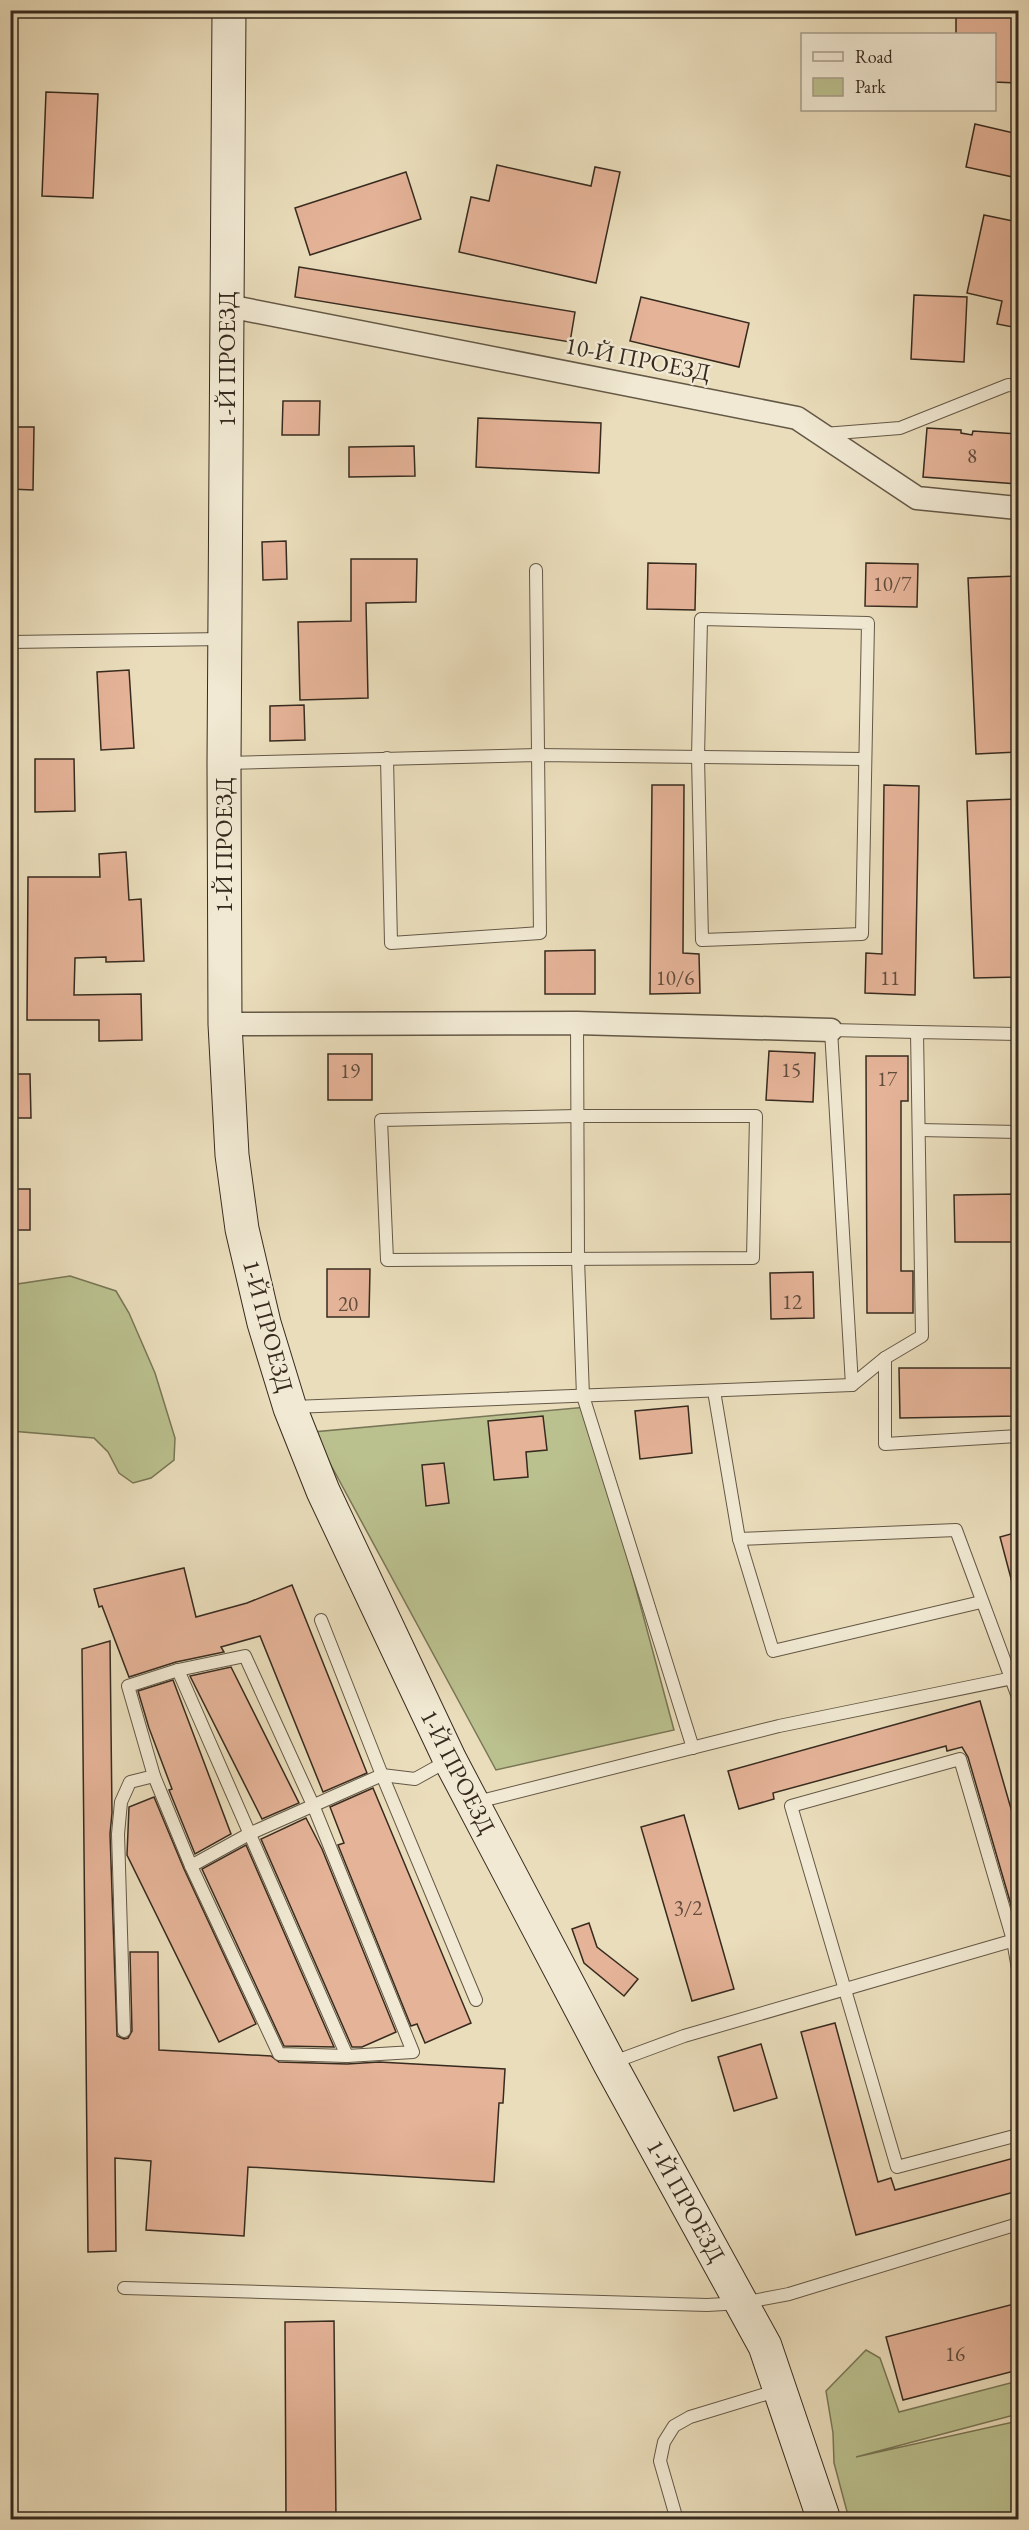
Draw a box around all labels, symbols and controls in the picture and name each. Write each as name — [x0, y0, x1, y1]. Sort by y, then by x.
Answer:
legend — [801, 33, 996, 111]
text: Road — [855, 45, 894, 68]
text: Park — [855, 75, 886, 98]
street label: 1-Й ПРОЕЗД — [211, 291, 242, 427]
street label: 10-Й ПРОЕЗД — [563, 329, 713, 388]
house number: 8 — [967, 442, 977, 469]
house number: 10/7 — [873, 570, 912, 597]
street label: 1-Й ПРОЕЗД — [208, 777, 239, 913]
house number: 10/6 — [656, 964, 694, 991]
house number: 11 — [880, 964, 900, 991]
house number: 15 — [781, 1056, 801, 1083]
house number: 19 — [340, 1057, 360, 1084]
house number: 17 — [877, 1065, 898, 1092]
street label: 1-Й ПРОЕЗД — [236, 1256, 301, 1396]
house number: 12 — [782, 1288, 802, 1315]
house number: 20 — [338, 1290, 358, 1317]
street label: 1-Й ПРОЕЗД — [414, 1704, 503, 1839]
house number: 3/2 — [674, 1894, 702, 1921]
street label: 1-Й ПРОЕЗД — [640, 2134, 733, 2268]
house number: 16 — [945, 2340, 965, 2367]

